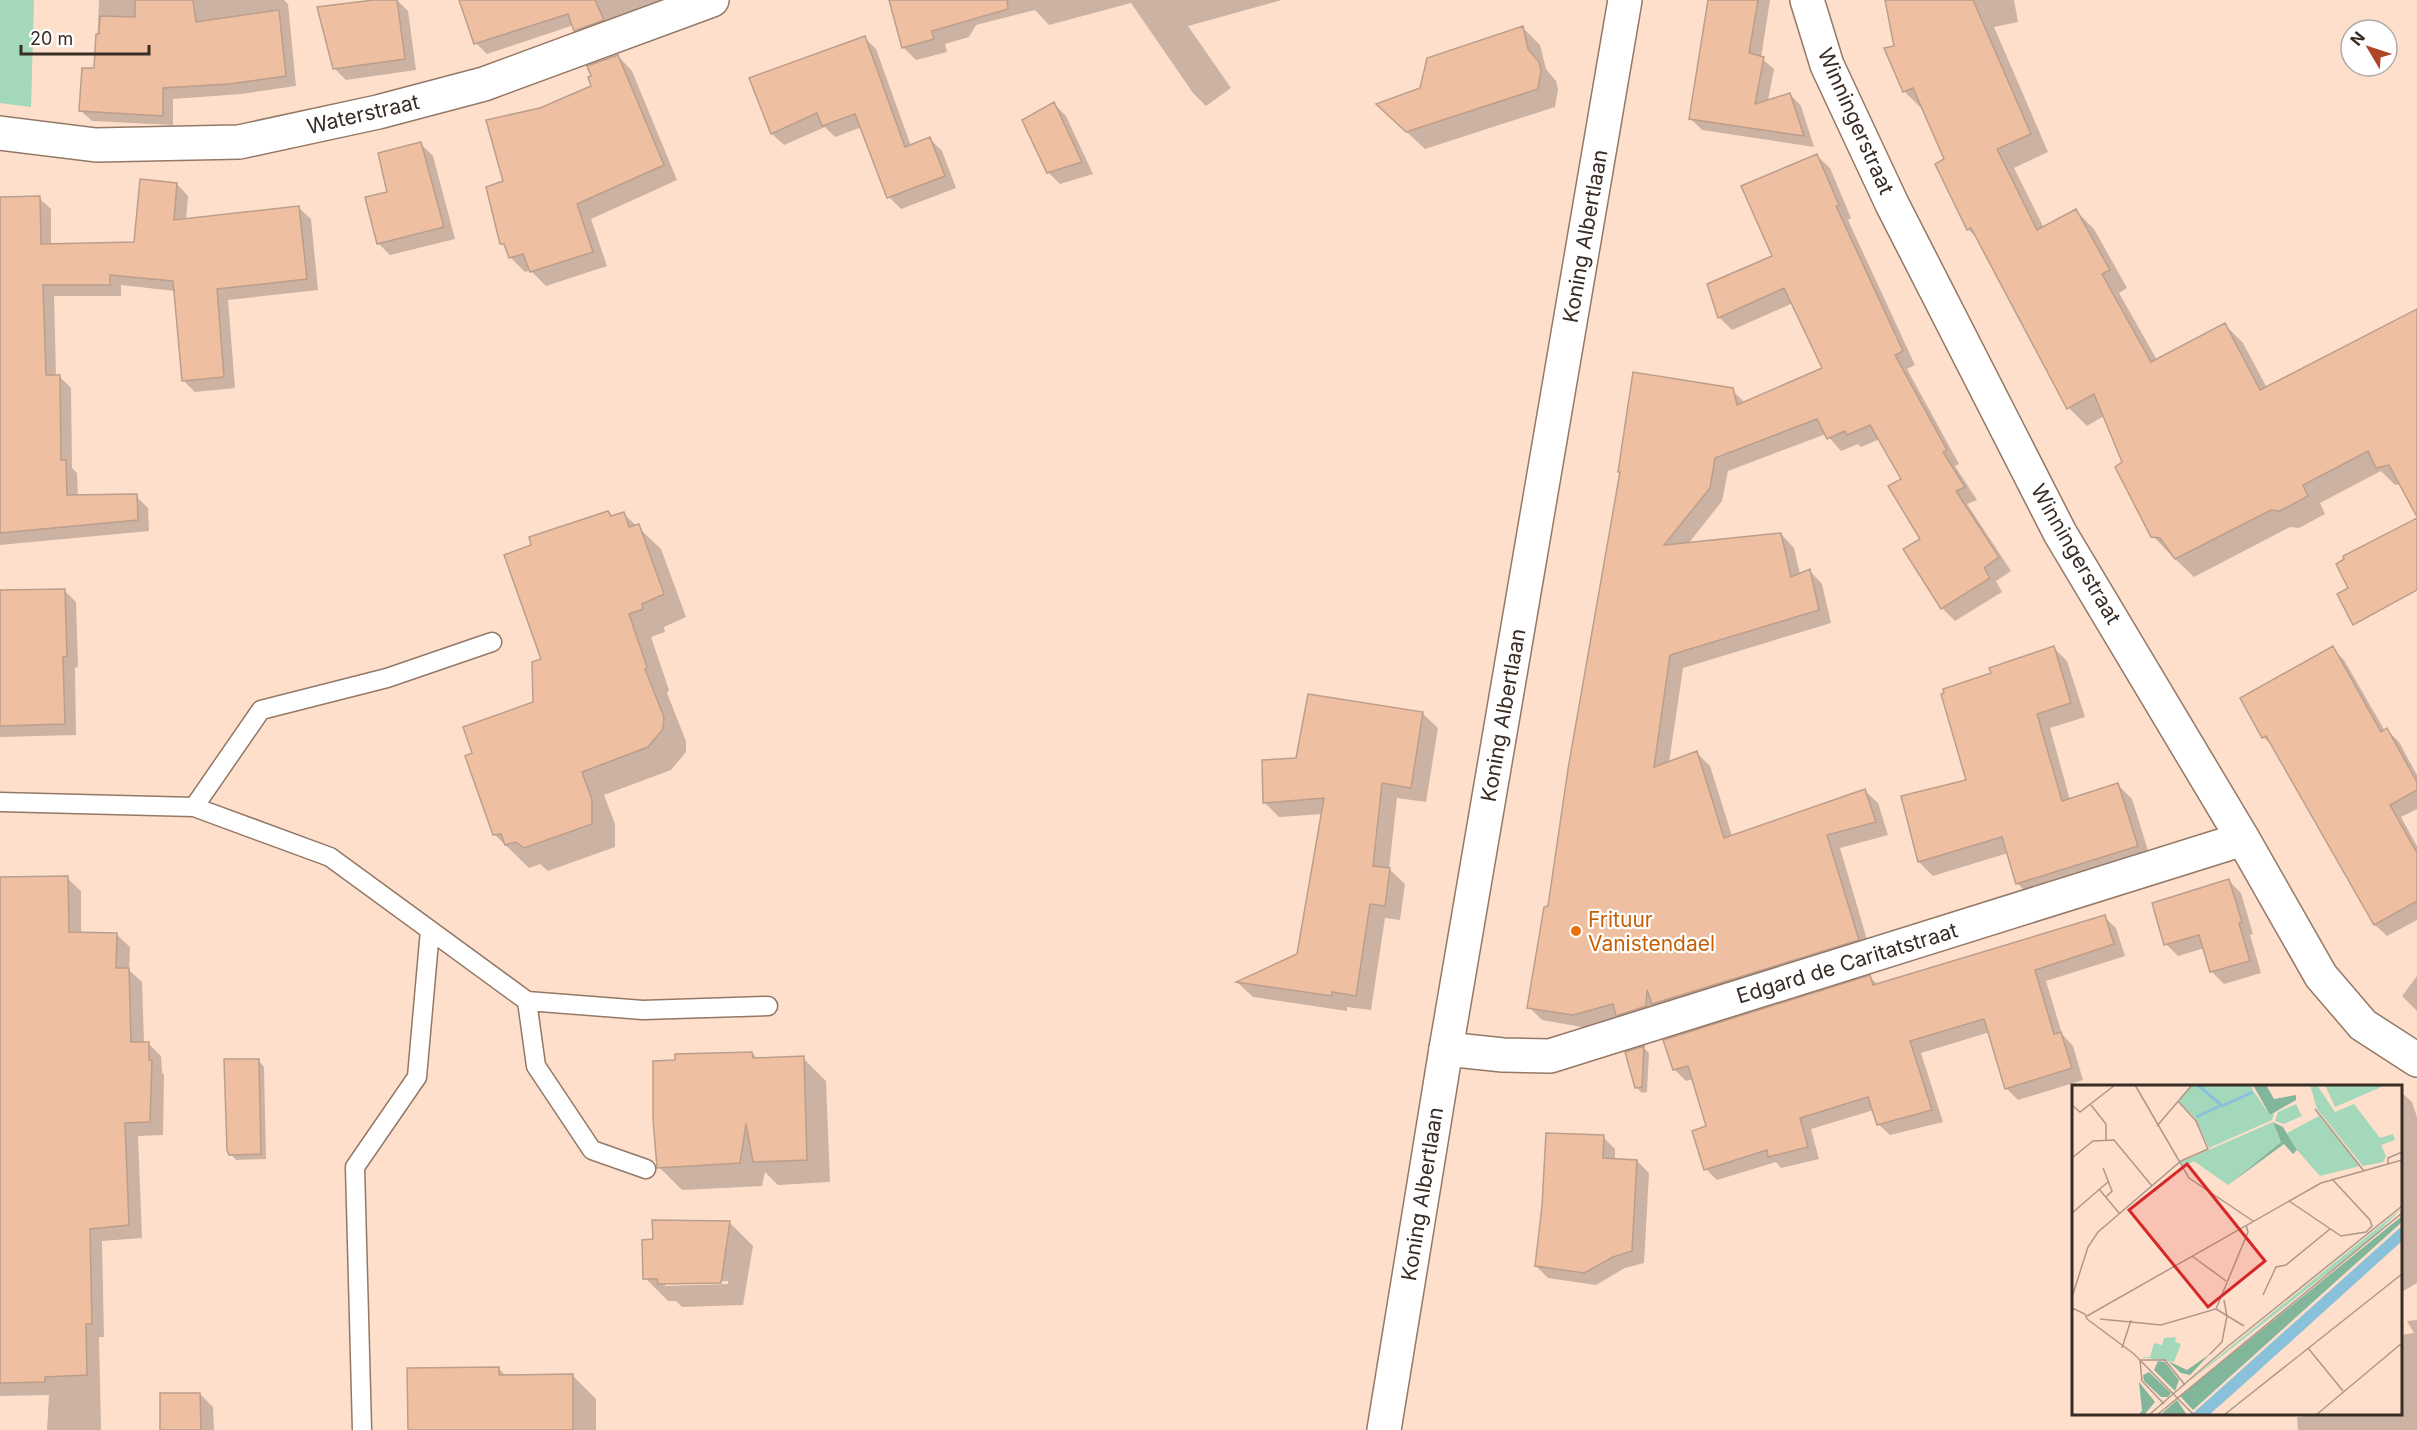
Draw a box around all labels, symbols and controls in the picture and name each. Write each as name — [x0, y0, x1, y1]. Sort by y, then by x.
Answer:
scale bar — [21, 18, 148, 56]
north arrow — [2339, 18, 2399, 78]
text: 20 m — [30, 28, 73, 49]
text: N — [2346, 28, 2369, 50]
street label: Winningerstraat — [1813, 44, 1899, 198]
street label: Waterstraat — [304, 89, 422, 139]
street label: Koning Albertlaan — [1557, 147, 1613, 325]
street label: Winningerstraat — [2026, 480, 2126, 629]
street label: Koning Albertlaan — [1475, 626, 1531, 804]
place label: Frituur Vanistendael — [1588, 907, 1715, 956]
street label: Edgard de Caritatstraat — [1734, 917, 1961, 1009]
marker: Frituur Vanistendael — [1569, 924, 1583, 938]
inset map — [2072, 1085, 2402, 1415]
street label: Koning Albertlaan — [1396, 1105, 1448, 1283]

